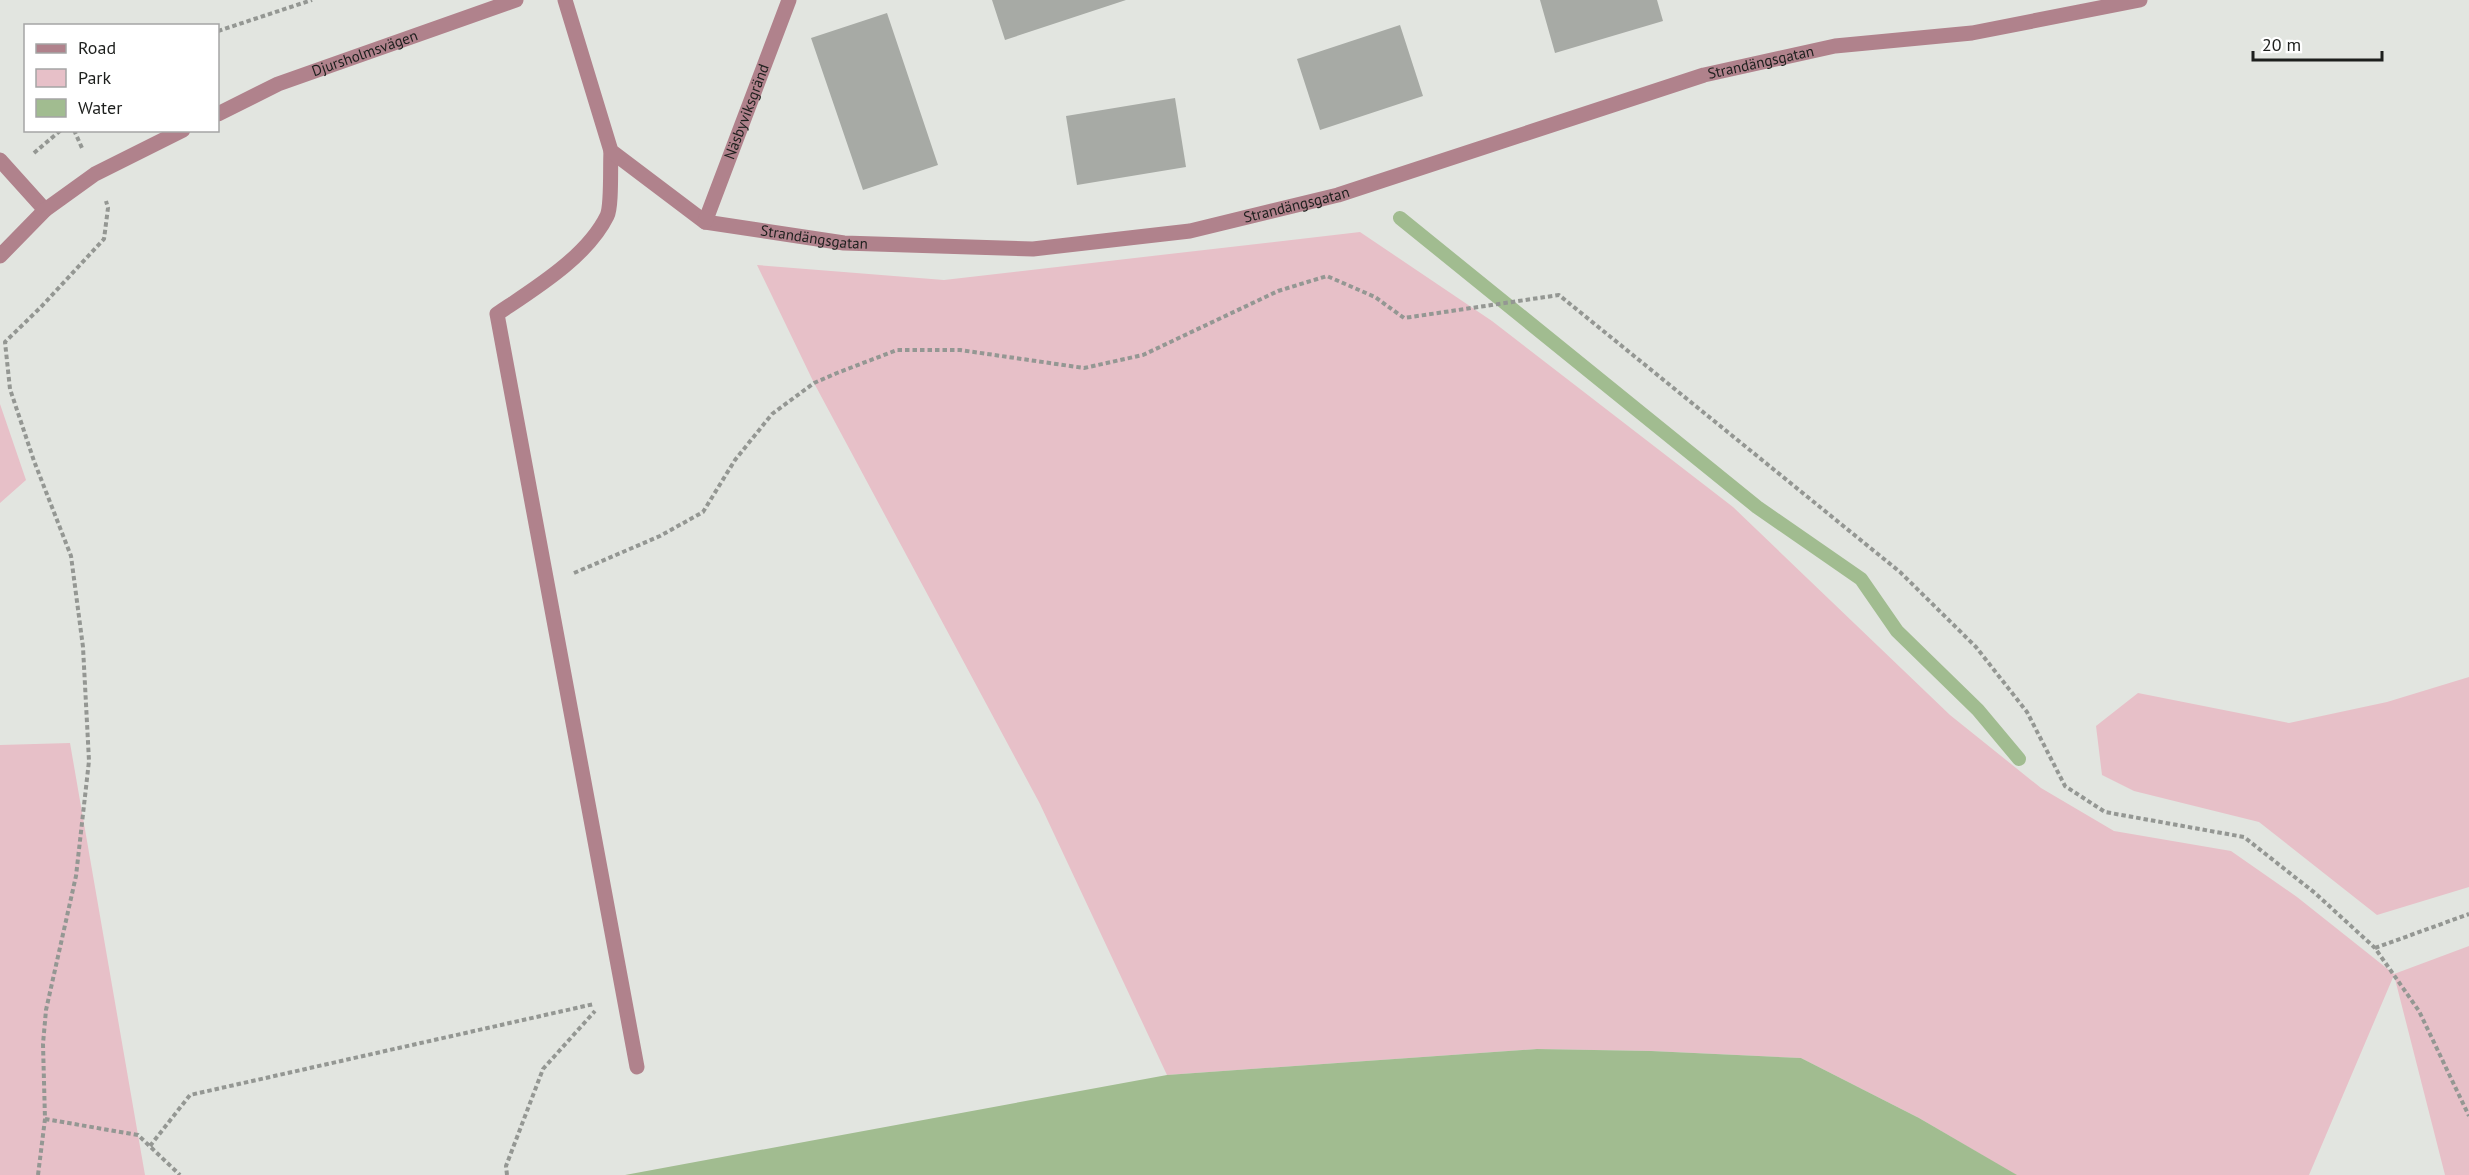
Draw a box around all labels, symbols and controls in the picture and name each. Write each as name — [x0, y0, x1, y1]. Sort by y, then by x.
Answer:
legend — [24, 24, 219, 132]
scale bar — [2253, 24, 2382, 62]
street label: Djursholmsvägen — [309, 25, 420, 80]
text: 20 m — [2262, 33, 2301, 56]
text: Road — [78, 36, 116, 59]
street label: Strandängsgatan — [1706, 41, 1816, 83]
street label: Näsbyviksgränd — [720, 61, 773, 162]
text: Park — [78, 66, 111, 89]
text: Water — [78, 96, 122, 119]
street label: Strandängsgatan — [1242, 182, 1352, 227]
street label: Strandängsgatan — [759, 221, 868, 253]

